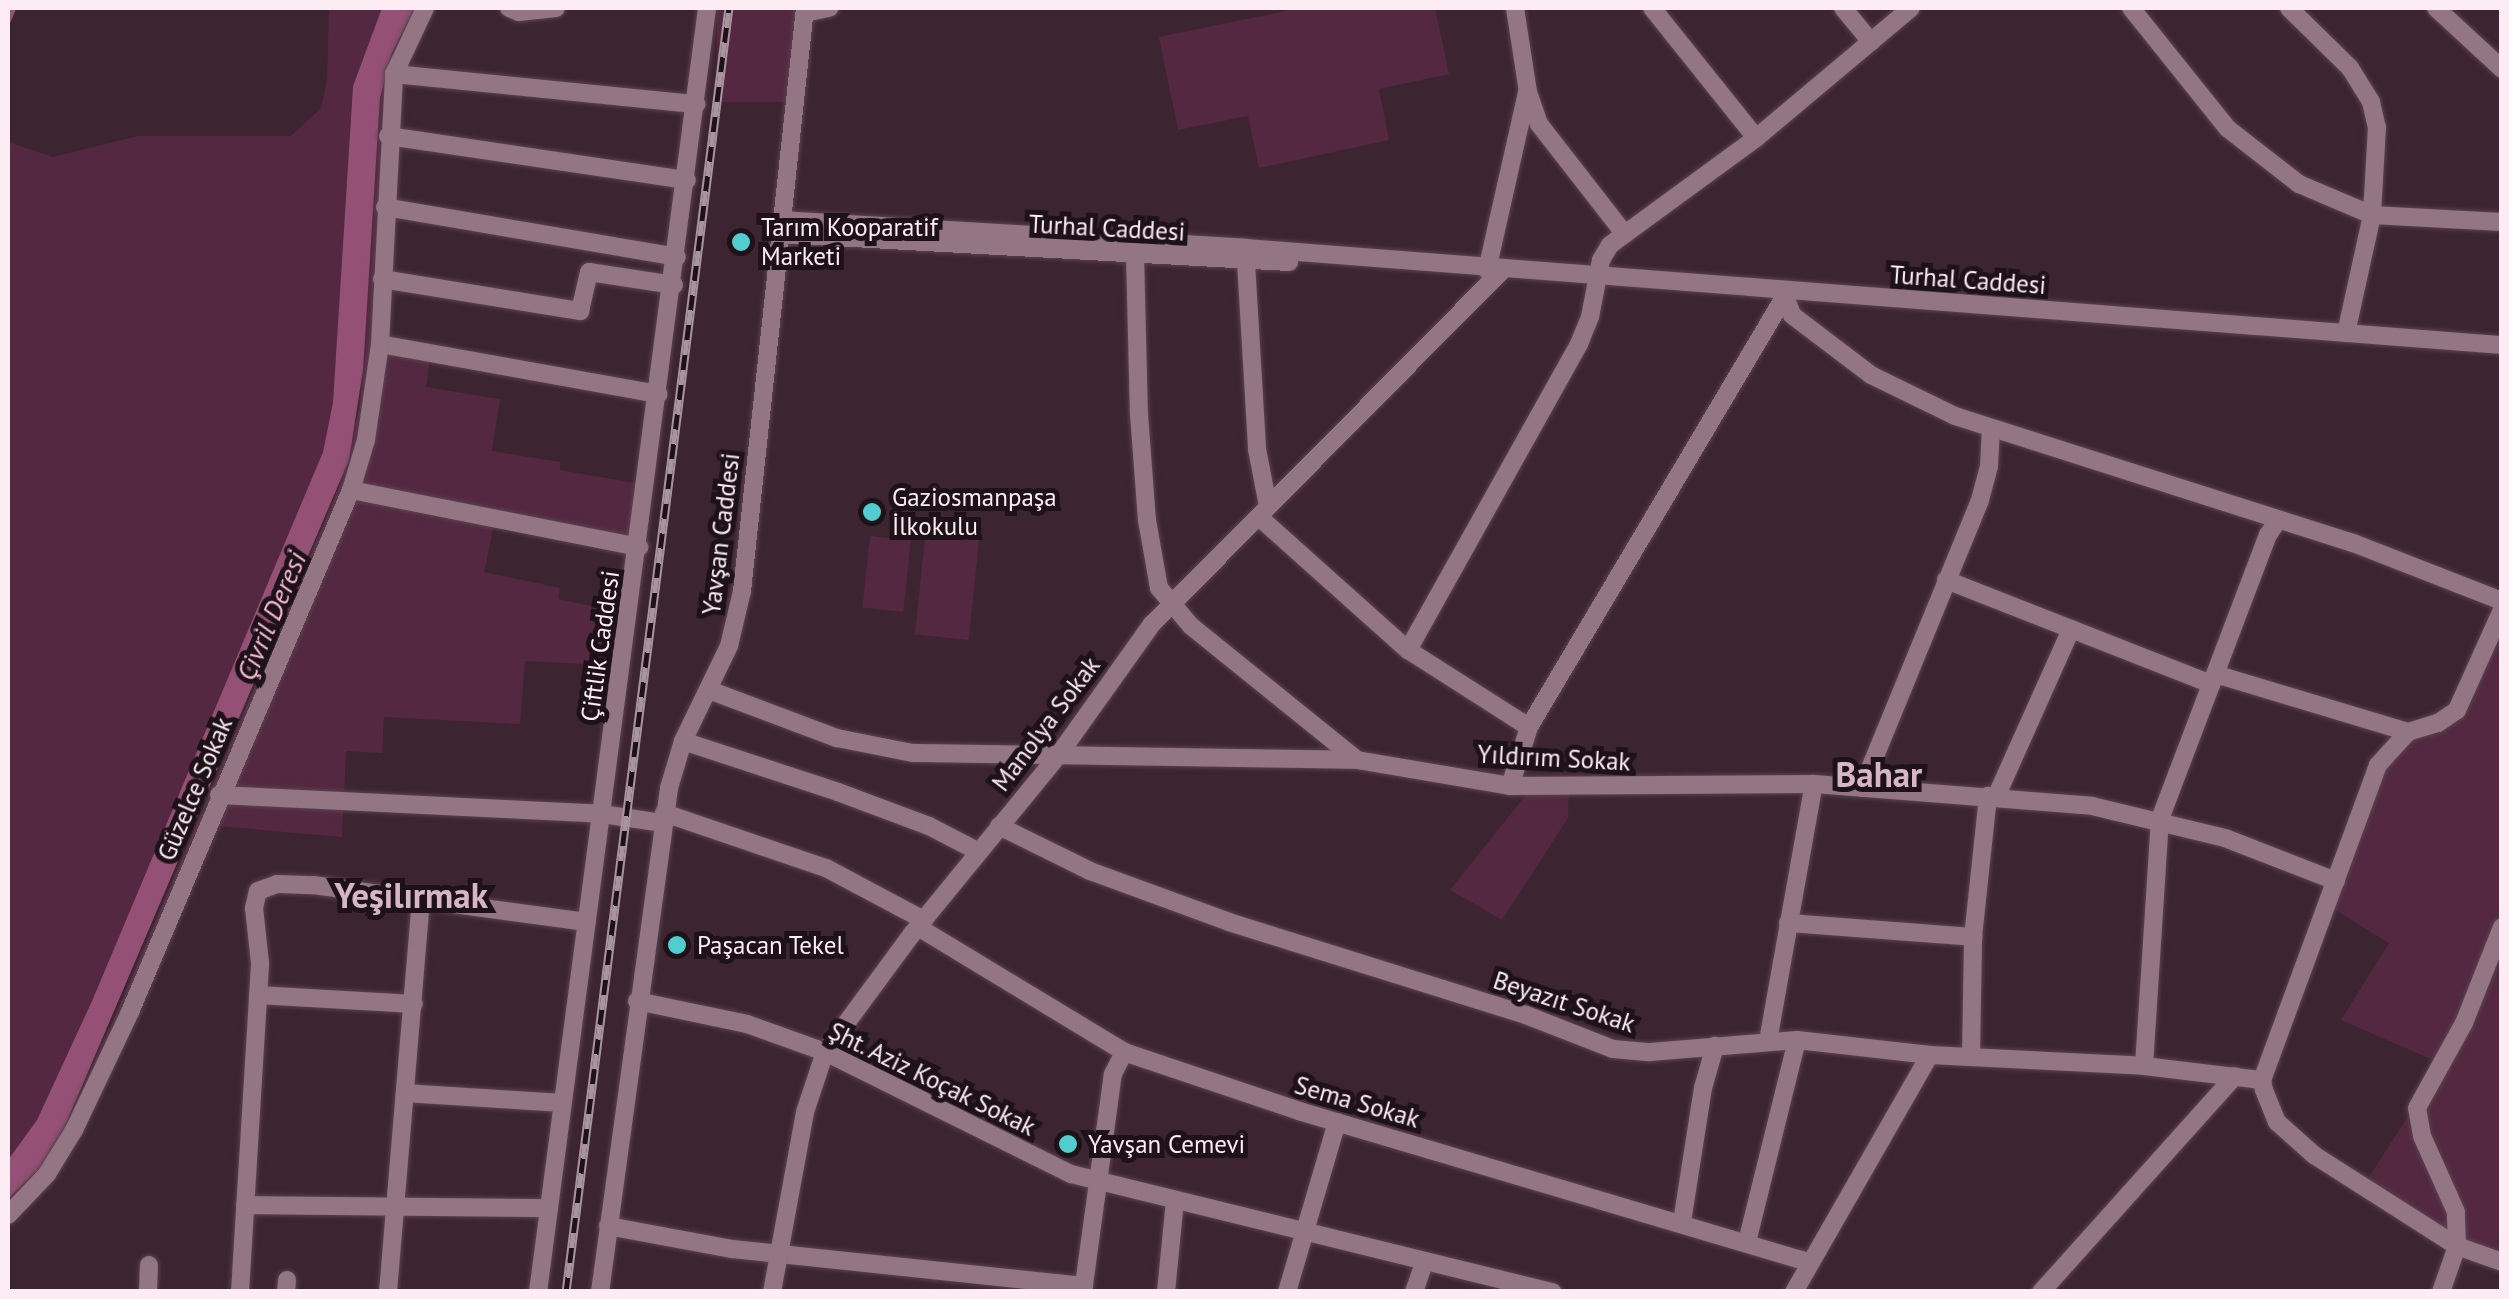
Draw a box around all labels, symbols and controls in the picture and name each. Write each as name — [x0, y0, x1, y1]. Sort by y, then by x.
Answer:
street label: Turhal Caddesi — [1028, 209, 1186, 247]
place label: Tarım Kooparatif Marketi — [761, 213, 938, 272]
marker: Tarım Kooparatif Marketi — [730, 231, 752, 253]
street label: Turhal Caddesi — [1889, 260, 2047, 300]
street label: Yavşan Caddesi — [696, 451, 746, 617]
place label: Gaziosmanpaşa İlkokulu — [892, 483, 1057, 542]
marker: Gaziosmanpaşa İlkokulu — [861, 501, 883, 523]
water label: Çivril Deresi — [229, 547, 313, 685]
street label: Çiftlik Caddesi — [575, 568, 625, 724]
street label: Manolya Sokak — [986, 651, 1106, 797]
street label: Güzelce Sokak — [151, 713, 239, 865]
street label: Yıldırım Sokak — [1477, 739, 1631, 777]
district label: Bahar — [1836, 753, 1922, 795]
district label: Yeşilırmak — [334, 874, 488, 916]
place label: Paşacan Tekel — [697, 930, 844, 960]
marker: Paşacan Tekel — [666, 934, 688, 956]
street label: Beyazıt Sokak — [1490, 965, 1638, 1039]
street label: Şht. Aziz Koçak Sokak — [822, 1015, 1042, 1143]
street label: Sema Sokak — [1291, 1070, 1423, 1134]
place label: Yavşan Cemevi — [1088, 1129, 1245, 1159]
marker: Yavşan Cemevi — [1057, 1133, 1079, 1155]

